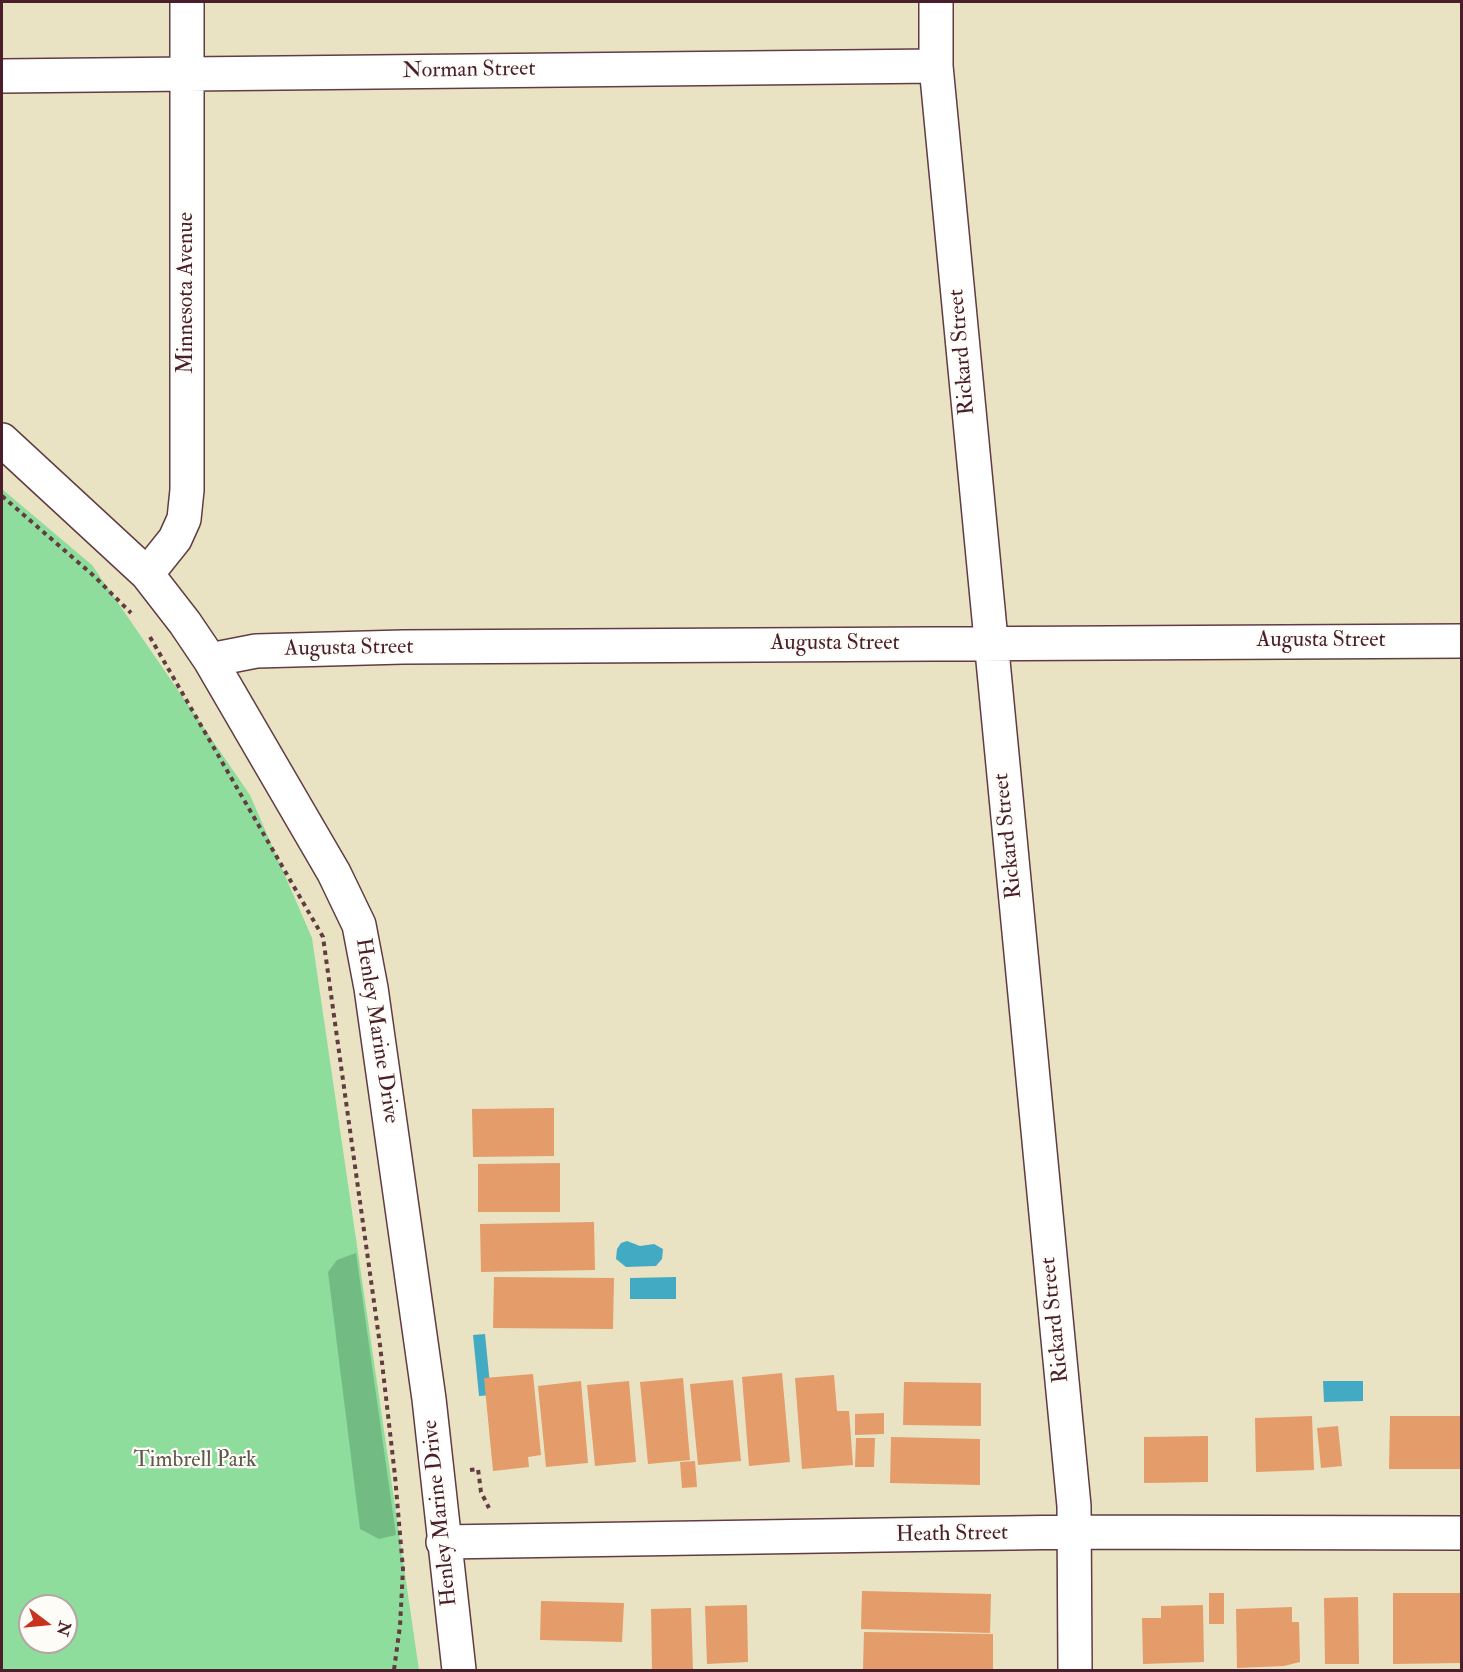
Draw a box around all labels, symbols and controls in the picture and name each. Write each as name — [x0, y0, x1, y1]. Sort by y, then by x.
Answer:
street label: Norman Street — [402, 57, 536, 85]
street label: Minnesota Avenue — [174, 212, 200, 374]
street label: Rickard Street — [944, 288, 982, 416]
street label: Augusta Street — [1256, 628, 1386, 654]
street label: Augusta Street — [770, 631, 900, 657]
street label: Augusta Street — [284, 635, 414, 663]
street label: Rickard Street — [989, 772, 1029, 900]
street label: Henley Marine Drive — [348, 937, 404, 1125]
street label: Rickard Street — [1036, 1256, 1076, 1384]
street label: Henley Marine Drive — [418, 1419, 464, 1607]
park label: Timbrell Park — [134, 1448, 256, 1474]
street label: Heath Street — [896, 1521, 1008, 1549]
north arrow — [18, 1594, 78, 1654]
text: N — [52, 1619, 75, 1638]

